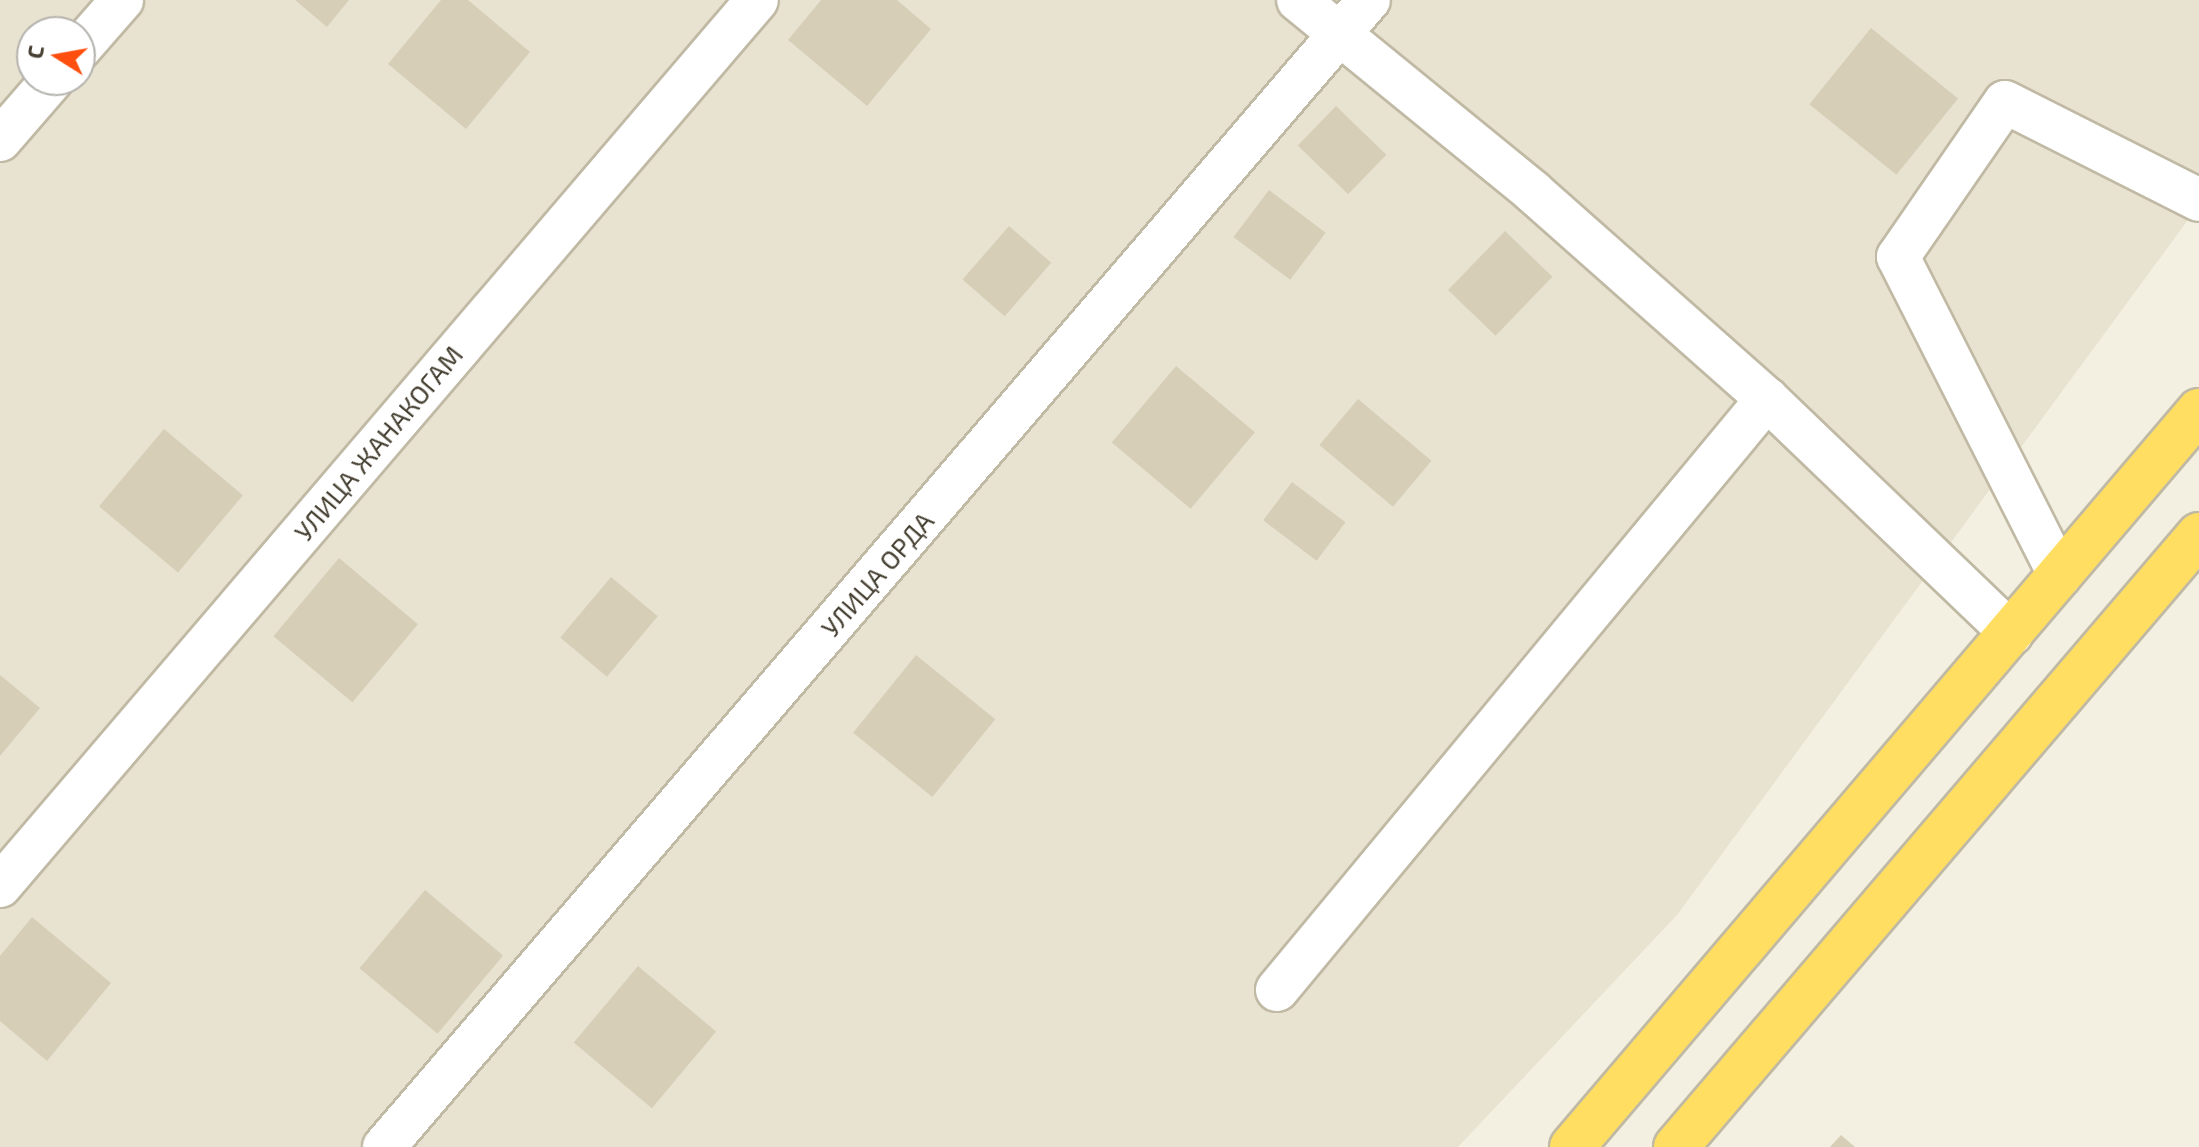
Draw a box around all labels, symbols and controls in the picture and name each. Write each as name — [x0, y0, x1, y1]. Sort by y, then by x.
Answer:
north arrow — [16, 16, 96, 96]
text: С — [20, 43, 48, 61]
street label: УЛИЦА ЖАНАКОГАМ — [287, 339, 469, 547]
street label: УЛИЦА ОРДА — [814, 505, 940, 643]

